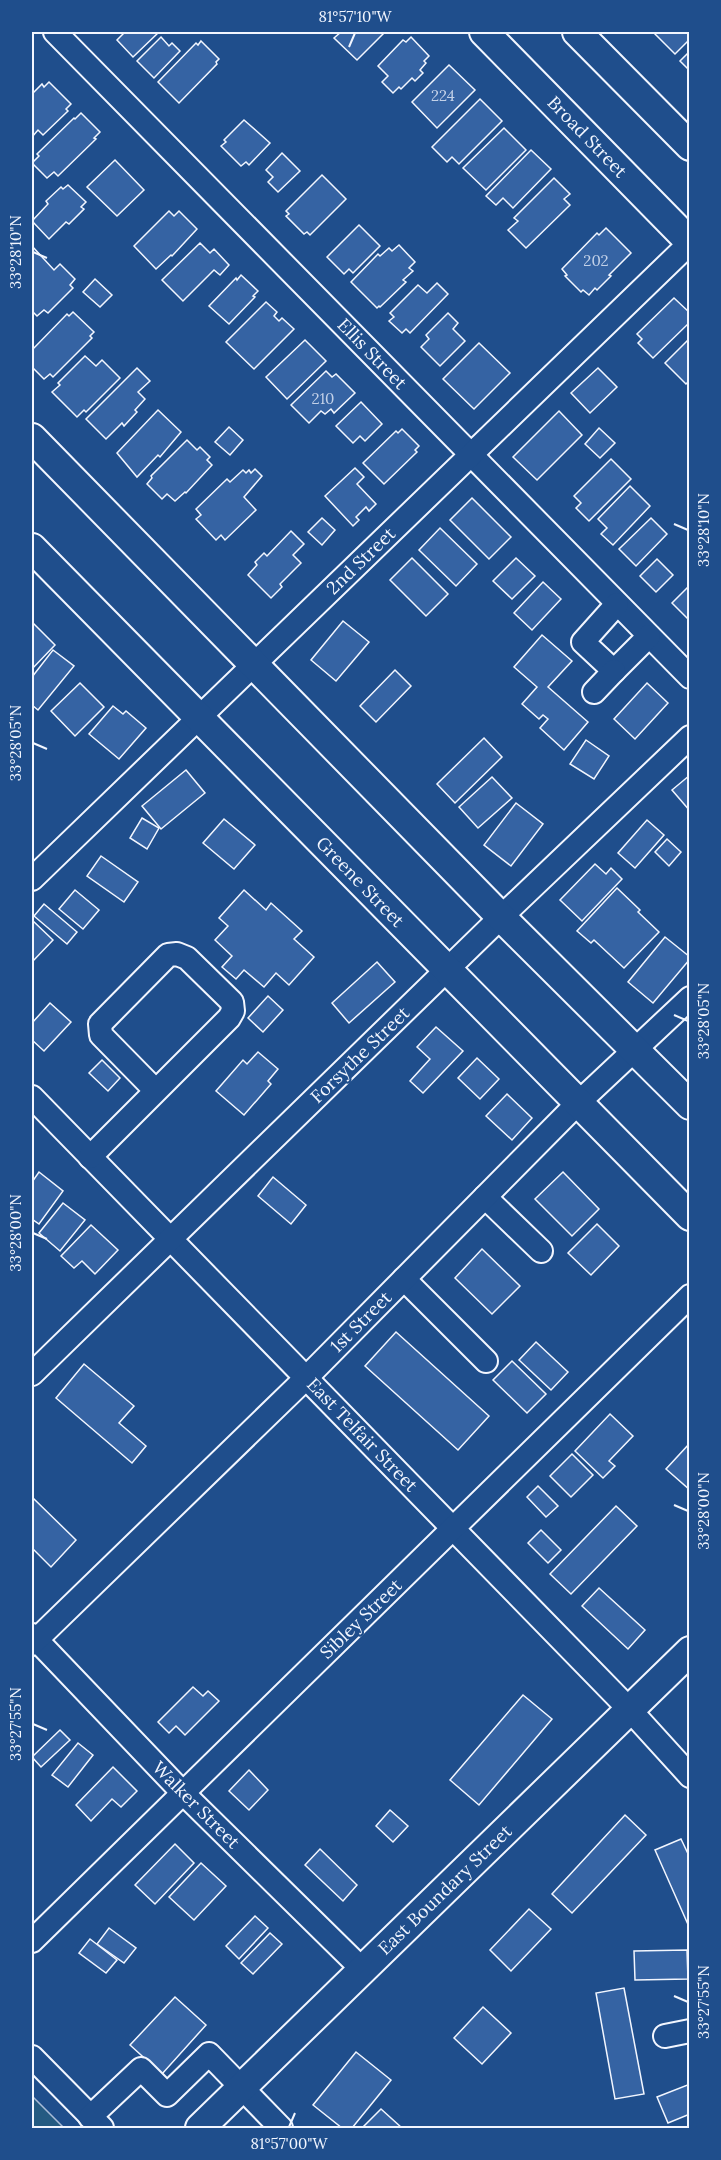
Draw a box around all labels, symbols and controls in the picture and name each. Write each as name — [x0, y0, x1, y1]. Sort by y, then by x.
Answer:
text: 81°57'10"W — [318, 7, 393, 26]
house number: 224 — [431, 86, 455, 105]
street label: Broad Street — [543, 91, 632, 182]
text: 33°28'10"N — [6, 215, 25, 289]
house number: 202 — [583, 251, 609, 270]
street label: Ellis Street — [333, 313, 412, 394]
house number: 210 — [312, 389, 334, 408]
text: 33°28'10"N — [694, 493, 713, 567]
street label: 2nd Street — [321, 522, 400, 599]
text: 33°28'05"N — [6, 705, 25, 781]
street label: Greene Street — [311, 831, 409, 932]
text: 33°28'05"N — [694, 983, 713, 1059]
street label: Forsythe Street — [305, 1002, 414, 1108]
text: 33°28'00"N — [6, 1194, 25, 1272]
street label: 1st Street — [325, 1286, 396, 1357]
street label: East Telfair Street — [302, 1373, 423, 1497]
text: 33°28'00"N — [694, 1472, 713, 1550]
street label: Sibley Street — [315, 1574, 407, 1664]
text: 33°27'55"N — [6, 1687, 25, 1761]
street label: Walker Street — [148, 1756, 245, 1853]
street label: East Boundary Street — [373, 1820, 516, 1960]
text: 33°27'55"N — [694, 1965, 713, 2039]
text: 81°57'00"W — [251, 2134, 329, 2153]

